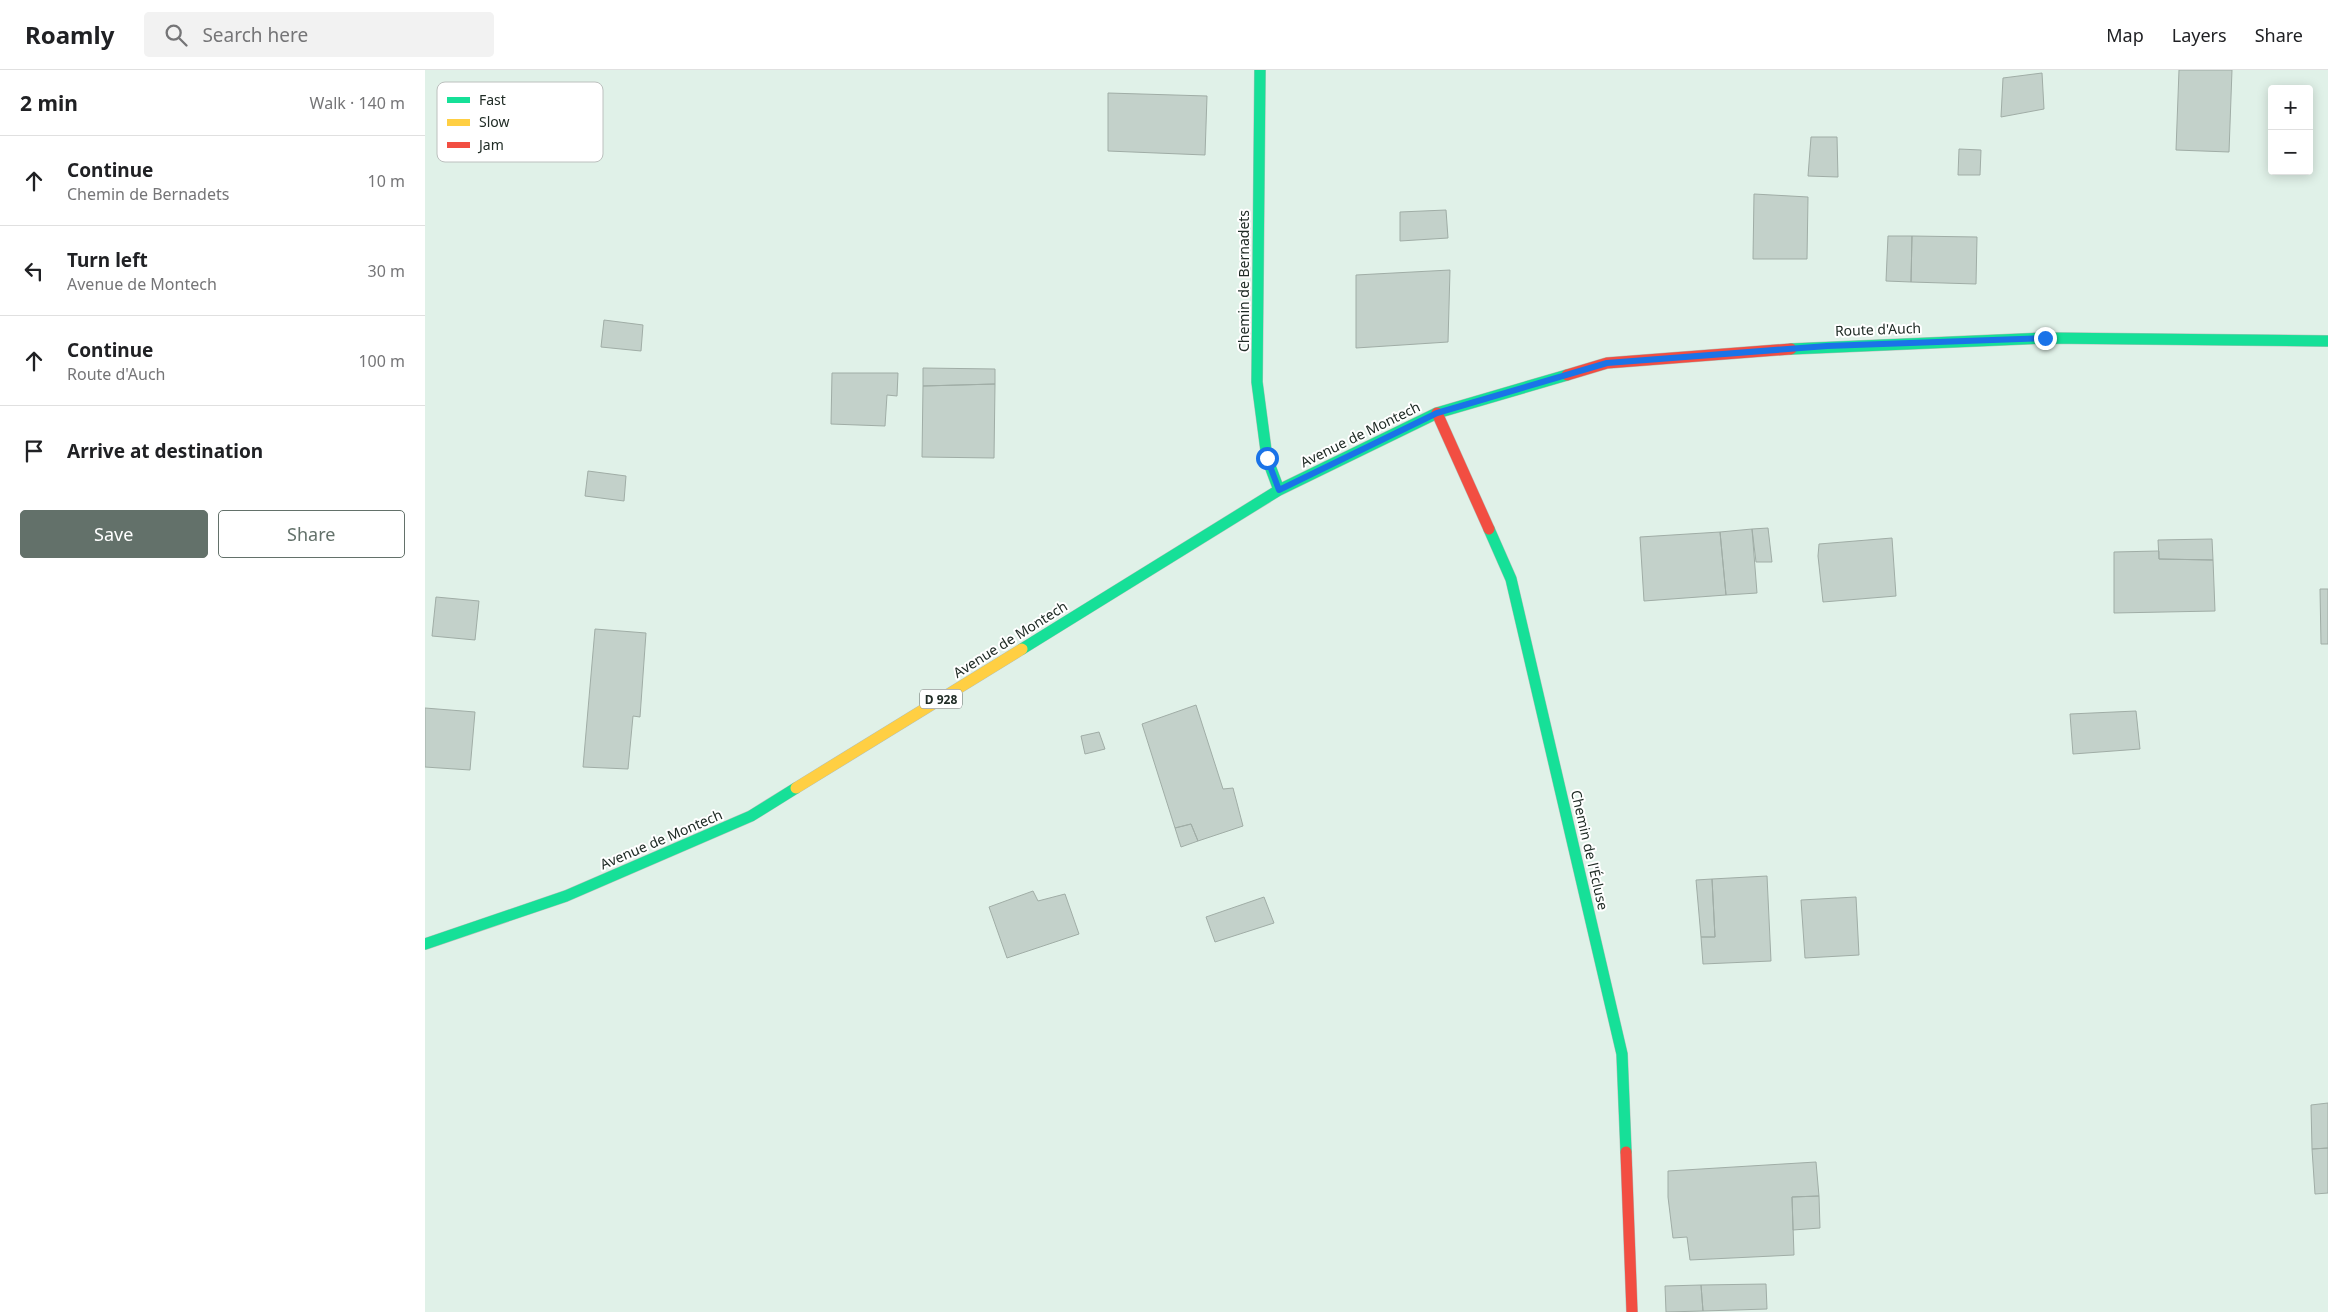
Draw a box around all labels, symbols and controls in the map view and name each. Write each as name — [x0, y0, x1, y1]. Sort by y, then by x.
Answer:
search box — [144, 12, 494, 57]
text: Roamly — [25, 18, 114, 51]
icon: search — [162, 21, 190, 49]
text: Search here — [202, 22, 308, 48]
text: Map — [2106, 23, 2144, 47]
text: Layers — [2172, 23, 2227, 47]
text: Share — [2255, 23, 2303, 47]
legend — [437, 82, 603, 162]
map controls — [2268, 85, 2313, 175]
button: + — [2268, 85, 2313, 130]
text: 2 min — [20, 89, 78, 117]
text: Fast — [479, 90, 506, 109]
text: Walk · 140 m — [310, 92, 405, 114]
text: Slow — [479, 112, 510, 131]
button: − — [2268, 130, 2313, 175]
text: Jam — [477, 135, 504, 154]
text: Continue — [67, 157, 153, 183]
icon: ahead — [20, 167, 48, 195]
text: 10 m — [368, 170, 405, 192]
text: Chemin de Bernadets — [67, 183, 229, 205]
street label: Chemin de Bernadets — [1234, 210, 1253, 352]
text: Turn left — [67, 247, 148, 273]
icon: left — [20, 257, 48, 285]
text: 30 m — [368, 260, 405, 282]
text: Avenue de Montech — [67, 273, 217, 295]
street label: Route d'Auch — [1835, 318, 1921, 340]
route end — [2034, 327, 2057, 350]
text: Continue — [67, 337, 153, 363]
icon: ahead — [20, 347, 48, 375]
text: 100 m — [358, 350, 405, 372]
text: Route d'Auch — [67, 363, 165, 385]
street label: Avenue de Montech — [1297, 397, 1423, 471]
icon: arrive — [20, 437, 48, 465]
text: Arrive at destination — [67, 438, 263, 464]
route start — [1256, 447, 1279, 470]
button: Save — [20, 510, 208, 558]
button: Share — [218, 510, 405, 558]
street label: Avenue de Montech — [949, 596, 1071, 682]
road number: D 928 — [920, 690, 962, 708]
street label: Chemin de l'Écluse — [1567, 788, 1613, 912]
street label: Avenue de Montech — [597, 805, 725, 873]

